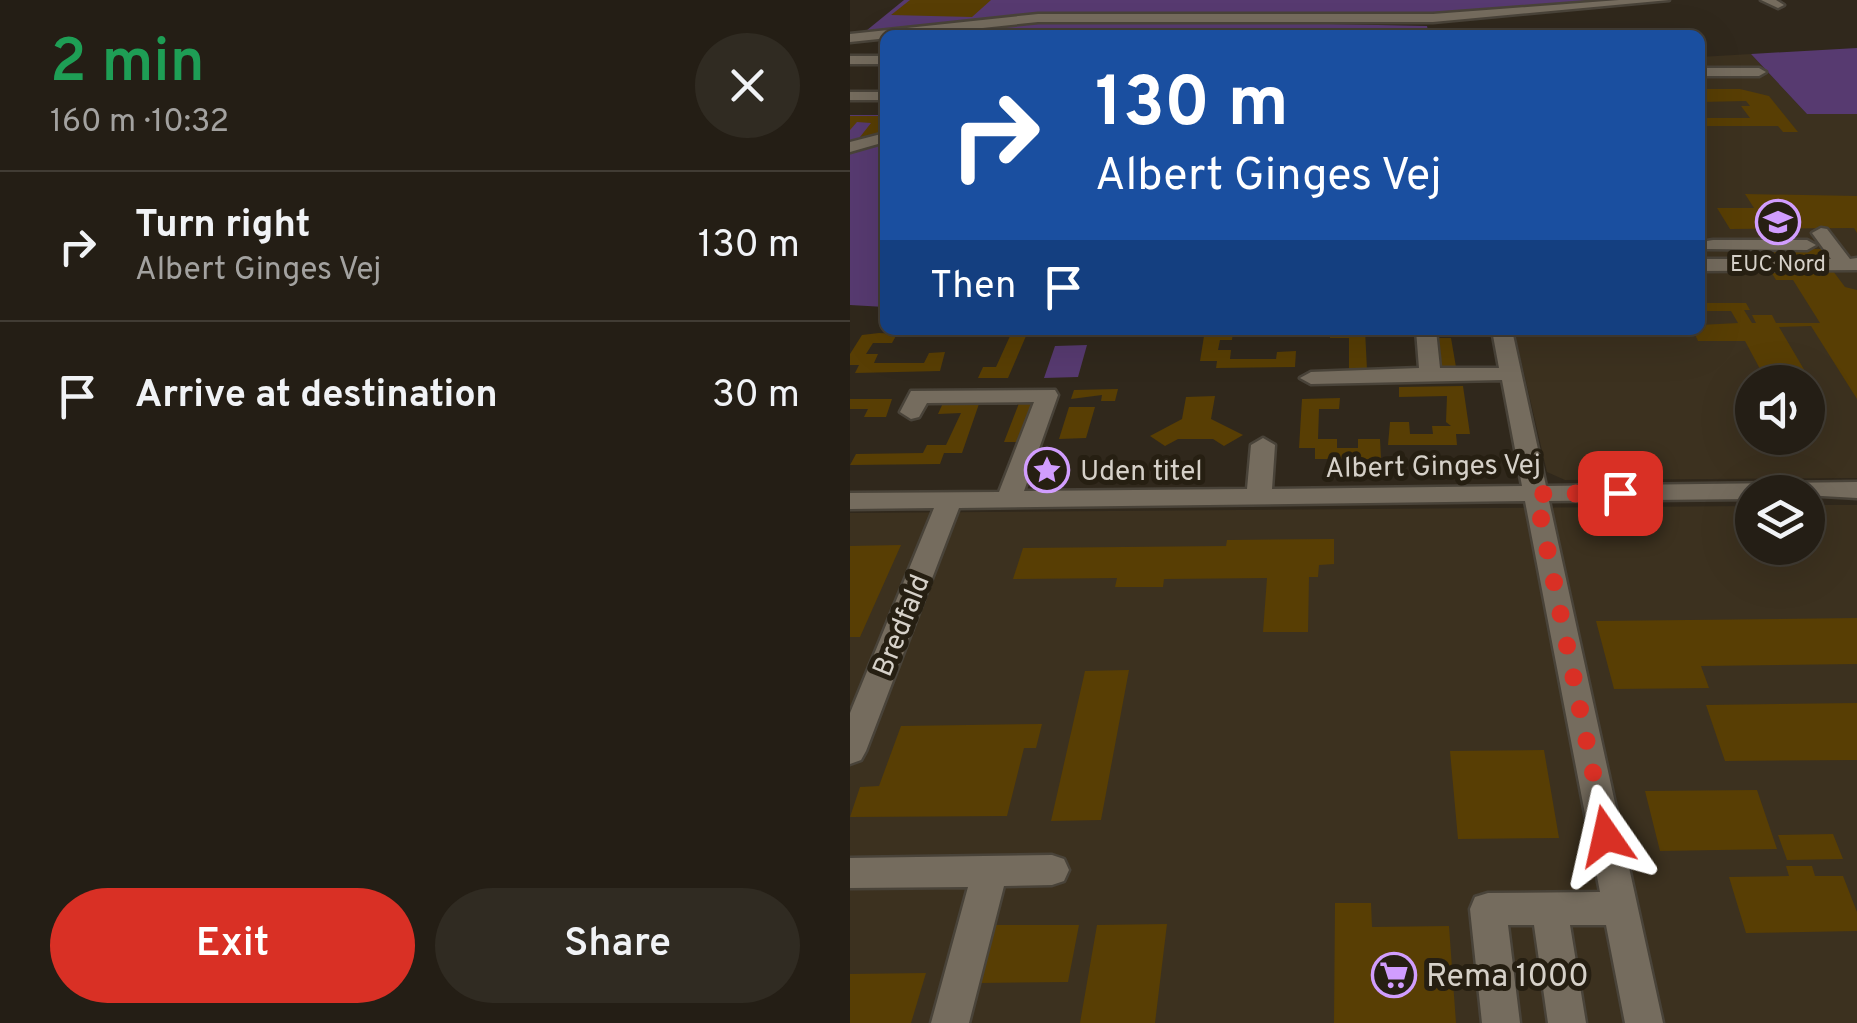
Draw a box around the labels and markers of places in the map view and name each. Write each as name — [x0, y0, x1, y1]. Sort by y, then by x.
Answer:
school or university icon: EUC Nord — [1755, 199, 1801, 245]
place label: EUC Nord — [1730, 252, 1826, 279]
place icon: Uden titel — [1024, 447, 1070, 493]
pin — [1578, 451, 1663, 536]
place label: Uden titel — [1080, 455, 1203, 491]
supermarket icon: Rema 1000 — [1371, 952, 1417, 998]
place label: Rema 1000 — [1426, 958, 1589, 998]

